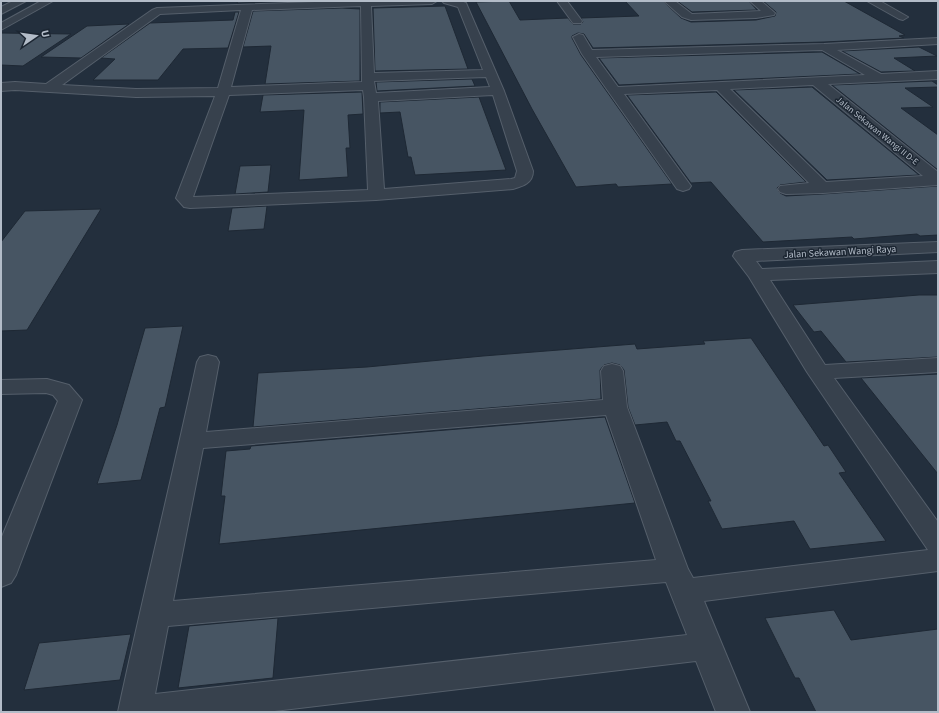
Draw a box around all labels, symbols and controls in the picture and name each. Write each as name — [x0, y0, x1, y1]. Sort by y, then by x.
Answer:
north arrow — [16, 16, 56, 56]
text: U — [37, 29, 53, 39]
street label: Jalan Sekawan Wangi II D-E — [833, 94, 921, 169]
street label: Jalan Sekawan Wangi Raya — [783, 242, 897, 262]

